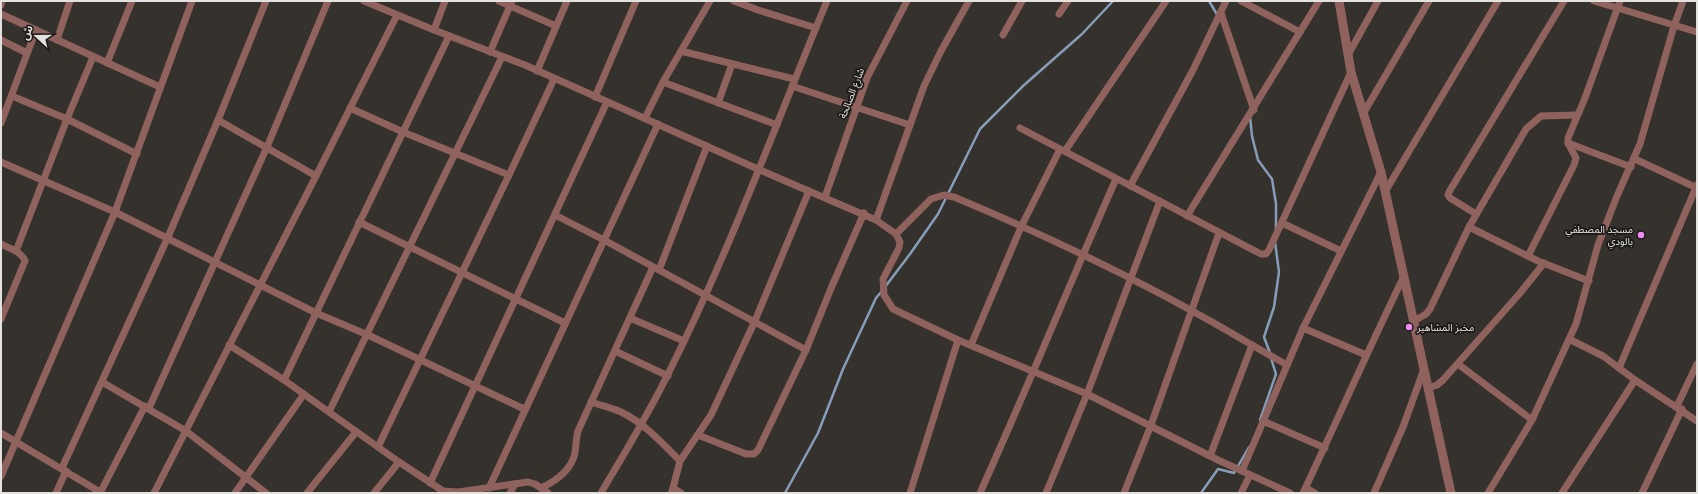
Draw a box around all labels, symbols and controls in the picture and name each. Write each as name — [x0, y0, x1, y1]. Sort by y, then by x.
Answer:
north arrow — [16, 16, 56, 56]
text: ش — [16, 23, 36, 42]
street label: شارع الصالحة — [835, 65, 868, 121]
place label: مسجد المصطفي بالودي — [1565, 222, 1633, 249]
marker: مسجد المصطفي بالودي — [1636, 230, 1646, 240]
place label: مخبز المشاهير — [1416, 320, 1474, 334]
marker: مخبز المشاهير — [1404, 322, 1414, 332]

